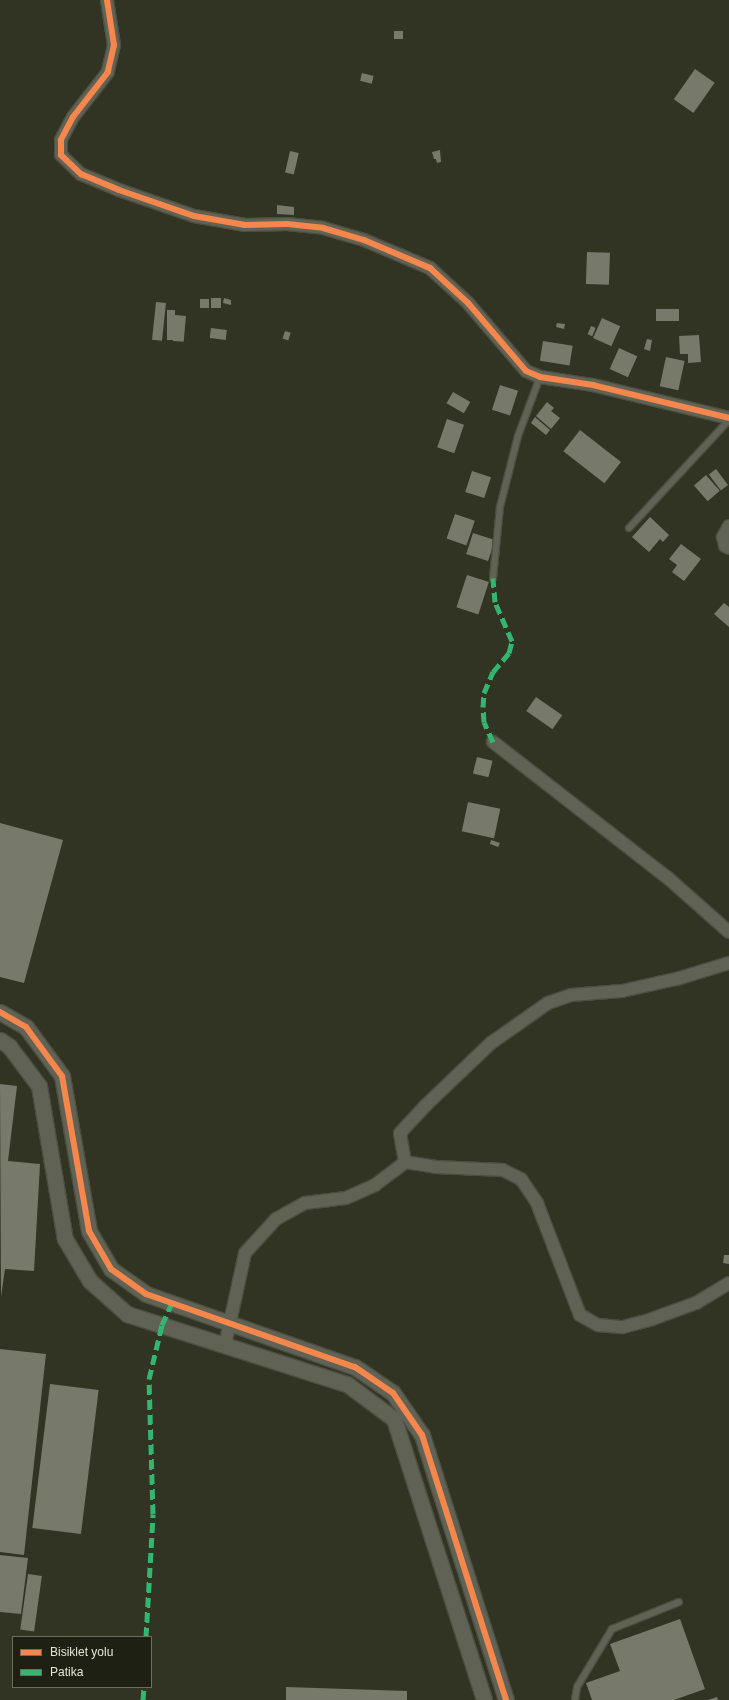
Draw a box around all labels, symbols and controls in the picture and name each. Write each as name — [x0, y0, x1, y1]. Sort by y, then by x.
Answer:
legend — [12, 1636, 152, 1688]
text: Bisiklet yolu — [50, 1645, 113, 1659]
text: Patika — [50, 1665, 83, 1679]

